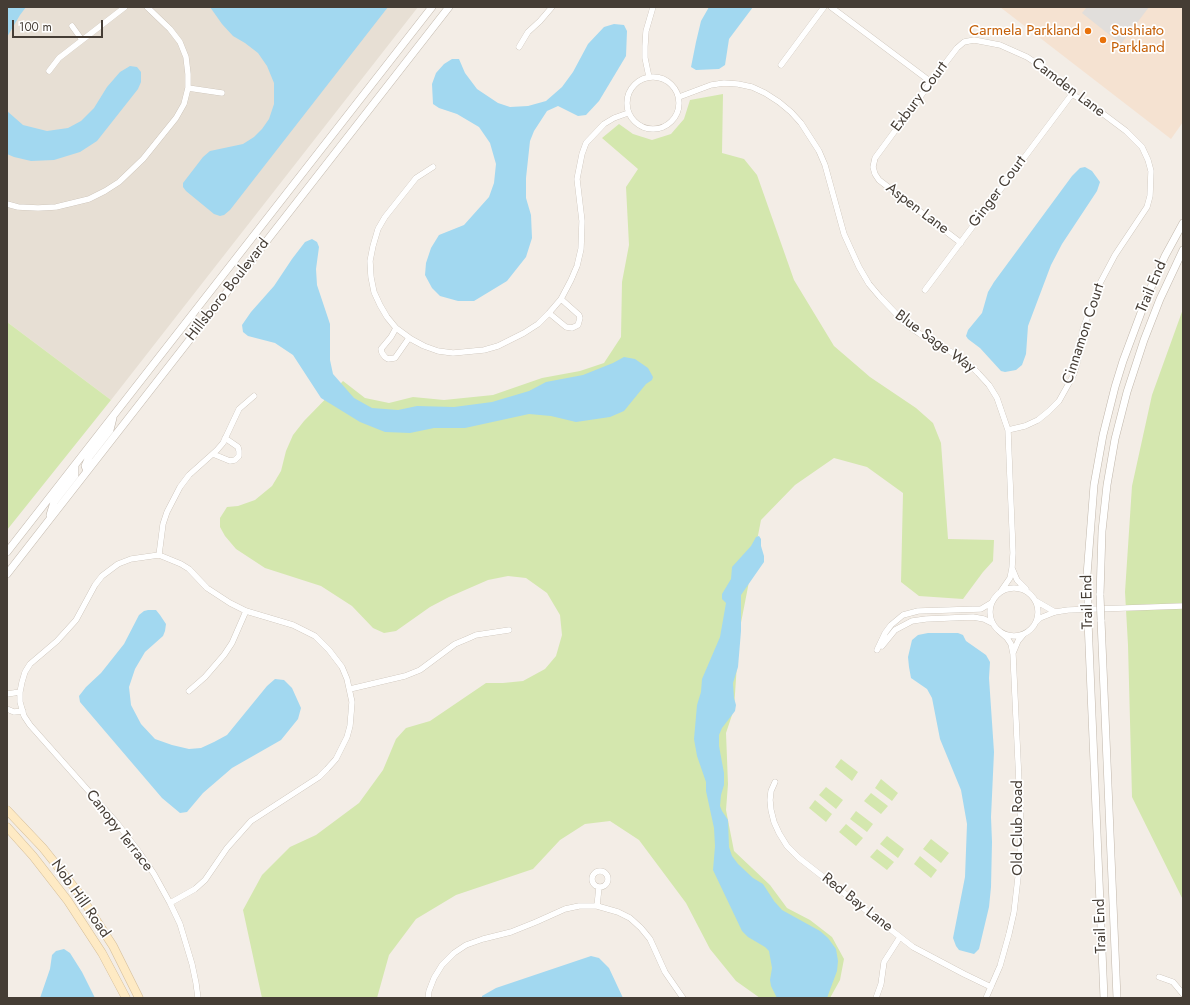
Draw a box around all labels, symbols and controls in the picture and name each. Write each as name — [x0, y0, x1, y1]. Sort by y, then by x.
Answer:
scale bar — [14, 12, 105, 38]
text: 100 m — [19, 18, 52, 36]
place label: Carmela Parkland — [969, 22, 1080, 40]
place label: Sushiato Parkland — [1111, 22, 1165, 57]
marker: Carmela Parkland — [1083, 26, 1093, 36]
marker: Sushiato Parkland — [1098, 35, 1108, 45]
street label: Camden Lane — [1028, 55, 1108, 121]
street label: Exbury Court — [888, 59, 952, 135]
street label: Ginger Court — [965, 153, 1031, 231]
street label: Aspen Lane — [882, 179, 952, 239]
street label: Hillsboro Boulevard — [182, 235, 274, 345]
street label: Trail End — [1133, 258, 1171, 316]
street label: Cinnamon Court — [1059, 282, 1109, 386]
street label: Blue Sage Way — [891, 307, 979, 377]
street label: Trail End — [1079, 575, 1097, 629]
street label: Old Club Road — [1009, 780, 1027, 876]
street label: Canopy Terrace — [82, 787, 156, 875]
street label: Nob Hill Road — [46, 856, 114, 942]
street label: Red Bay Lane — [818, 870, 896, 936]
street label: Trail End — [1091, 898, 1111, 954]

